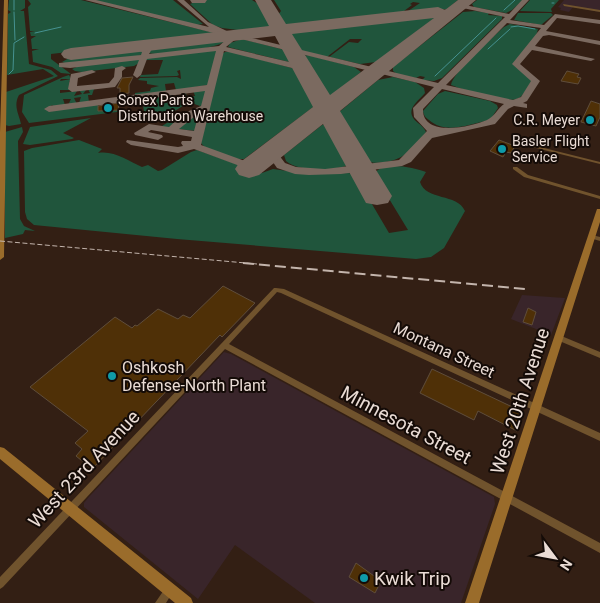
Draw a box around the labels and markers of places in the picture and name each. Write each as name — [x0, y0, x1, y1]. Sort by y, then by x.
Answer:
place label: Sonex Parts Distribution Warehouse — [118, 92, 263, 124]
marker: Sonex Parts Distribution Warehouse — [102, 102, 114, 114]
place label: C.R. Meyer — [513, 112, 580, 128]
marker: C.R. Meyer — [584, 114, 596, 126]
place label: Basler Flight Service — [512, 133, 590, 165]
marker: Basler Flight Service — [496, 143, 508, 155]
place label: Oshkosh Defense-North Plant — [122, 358, 266, 395]
marker: Oshkosh Defense-North Plant — [106, 370, 118, 382]
place label: Kwik Trip — [374, 567, 451, 590]
marker: Kwik Trip — [358, 572, 370, 584]

